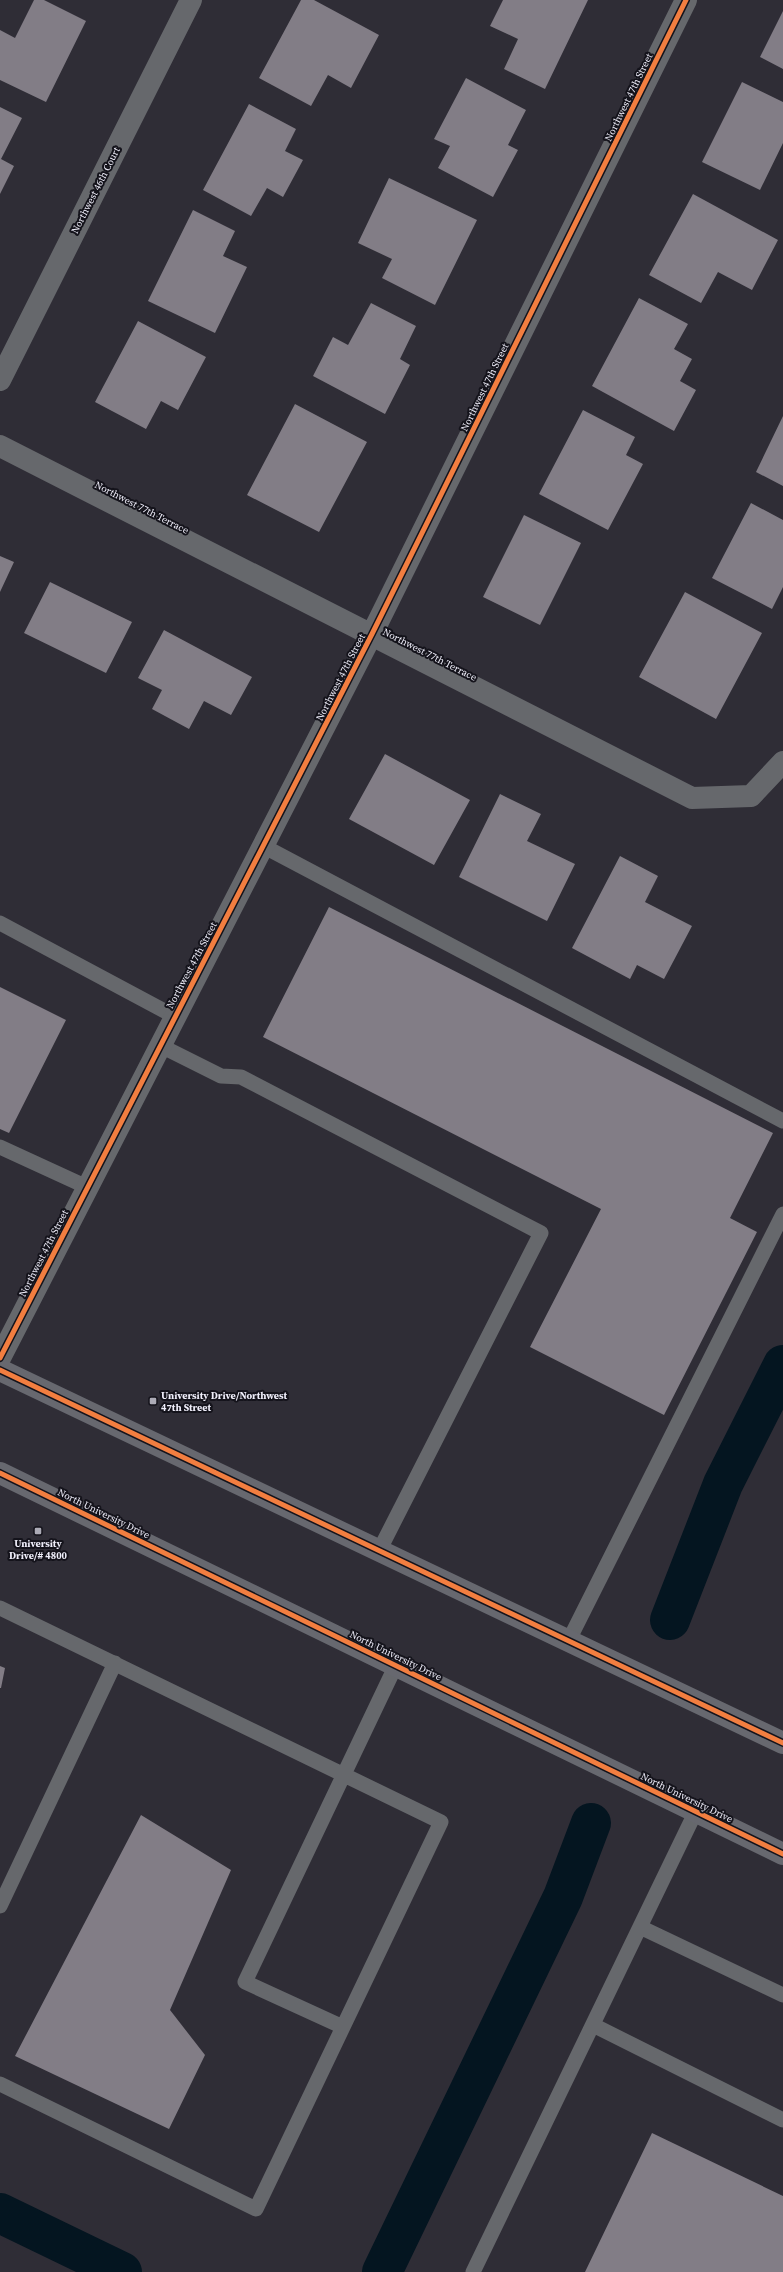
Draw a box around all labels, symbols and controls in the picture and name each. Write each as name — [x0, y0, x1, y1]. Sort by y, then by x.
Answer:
street label: Northwest 47th Street — [602, 51, 656, 143]
street label: Northwest 46th Court — [68, 144, 123, 236]
street label: Northwest 47th Street — [458, 341, 512, 433]
street label: Northwest 77th Terrace — [93, 478, 191, 537]
street label: Northwest 77th Terrace — [381, 625, 479, 684]
street label: Northwest 47th Street — [313, 631, 368, 723]
street label: Northwest 47th Street — [163, 919, 220, 1011]
street label: Northwest 47th Street — [16, 1207, 71, 1299]
place label: University Drive/Northwest 47th Street — [161, 1389, 288, 1414]
marker: University Drive/Northwest 47th Street — [148, 1396, 158, 1406]
street label: North University Drive — [56, 1486, 152, 1541]
marker: University Drive/# 4800 — [33, 1526, 43, 1536]
place label: University Drive/# 4800 — [9, 1537, 68, 1562]
street label: North University Drive — [348, 1628, 444, 1683]
street label: North University Drive — [639, 1770, 735, 1825]

